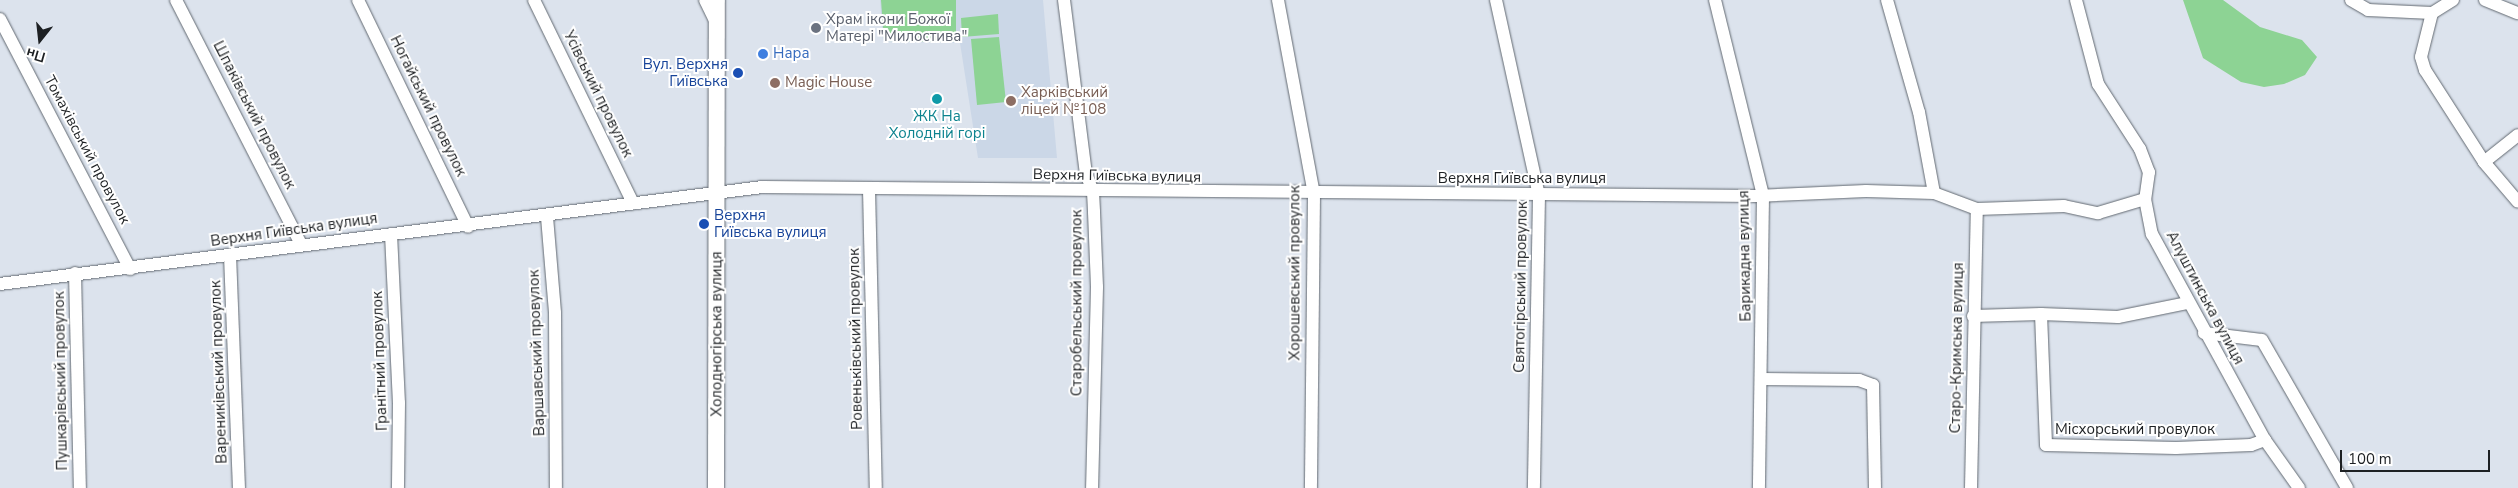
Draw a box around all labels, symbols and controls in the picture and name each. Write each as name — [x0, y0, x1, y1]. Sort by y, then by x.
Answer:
place label: Храм ікони Божої Матері "Милостива" — [826, 10, 967, 45]
north arrow — [15, 15, 65, 65]
marker: Храм ікони Божої Матері "Милостива" — [810, 22, 822, 34]
street label: Усівський провулок — [559, 28, 637, 160]
street label: Ногайський провулок — [386, 33, 470, 179]
street label: Шпаківський провулок — [209, 38, 299, 192]
text: Пн — [24, 43, 48, 67]
place label: Нара — [773, 45, 809, 63]
marker: Нара — [757, 48, 769, 60]
place label: Вул. Верхня Гиївська — [643, 55, 728, 90]
marker: Вул. Верхня Гиївська — [732, 67, 744, 79]
street label: Томахівський провулок — [40, 73, 134, 227]
place label: Magic House — [785, 74, 872, 92]
marker: Magic House — [769, 77, 781, 89]
place label: Харківський ліцей №108 — [1021, 83, 1108, 118]
marker: ЖК На Холодній горі — [931, 93, 943, 105]
marker: Харківський ліцей №108 — [1005, 95, 1017, 107]
place label: ЖК На Холодній горі — [889, 107, 985, 142]
street label: Верхня Гиївська вулиця — [1033, 166, 1201, 186]
street label: Верхня Гиївська вулиця — [1438, 170, 1606, 188]
street label: Хорошевський провулок — [1286, 185, 1304, 361]
street label: Барикадна вулиця — [1735, 190, 1755, 322]
street label: Святогірський провулок — [1511, 201, 1531, 373]
place label: Верхня Гиївська вулиця — [714, 206, 827, 241]
street label: Верхня Гиївська вулиця — [209, 209, 379, 251]
street label: Старобельський провулок — [1068, 210, 1086, 396]
marker: Верхня Гиївська вулиця — [698, 218, 710, 230]
street label: Алуштинська вулиця — [2162, 228, 2248, 368]
street label: Ровеньківський провулок — [845, 248, 867, 430]
street label: Холодногірська вулиця — [708, 251, 726, 417]
street label: Старо-Кримська вулиця — [1947, 262, 1967, 434]
street label: Варшавський провулок — [525, 269, 549, 437]
street label: Варениківський провулок — [207, 280, 231, 464]
street label: Пушкарівський провулок — [50, 291, 72, 471]
street label: Гранітний провулок — [369, 291, 391, 431]
street label: Місхорський провулок — [2055, 421, 2215, 439]
scale bar — [2343, 440, 2493, 472]
text: 100 m — [2348, 449, 2392, 469]

